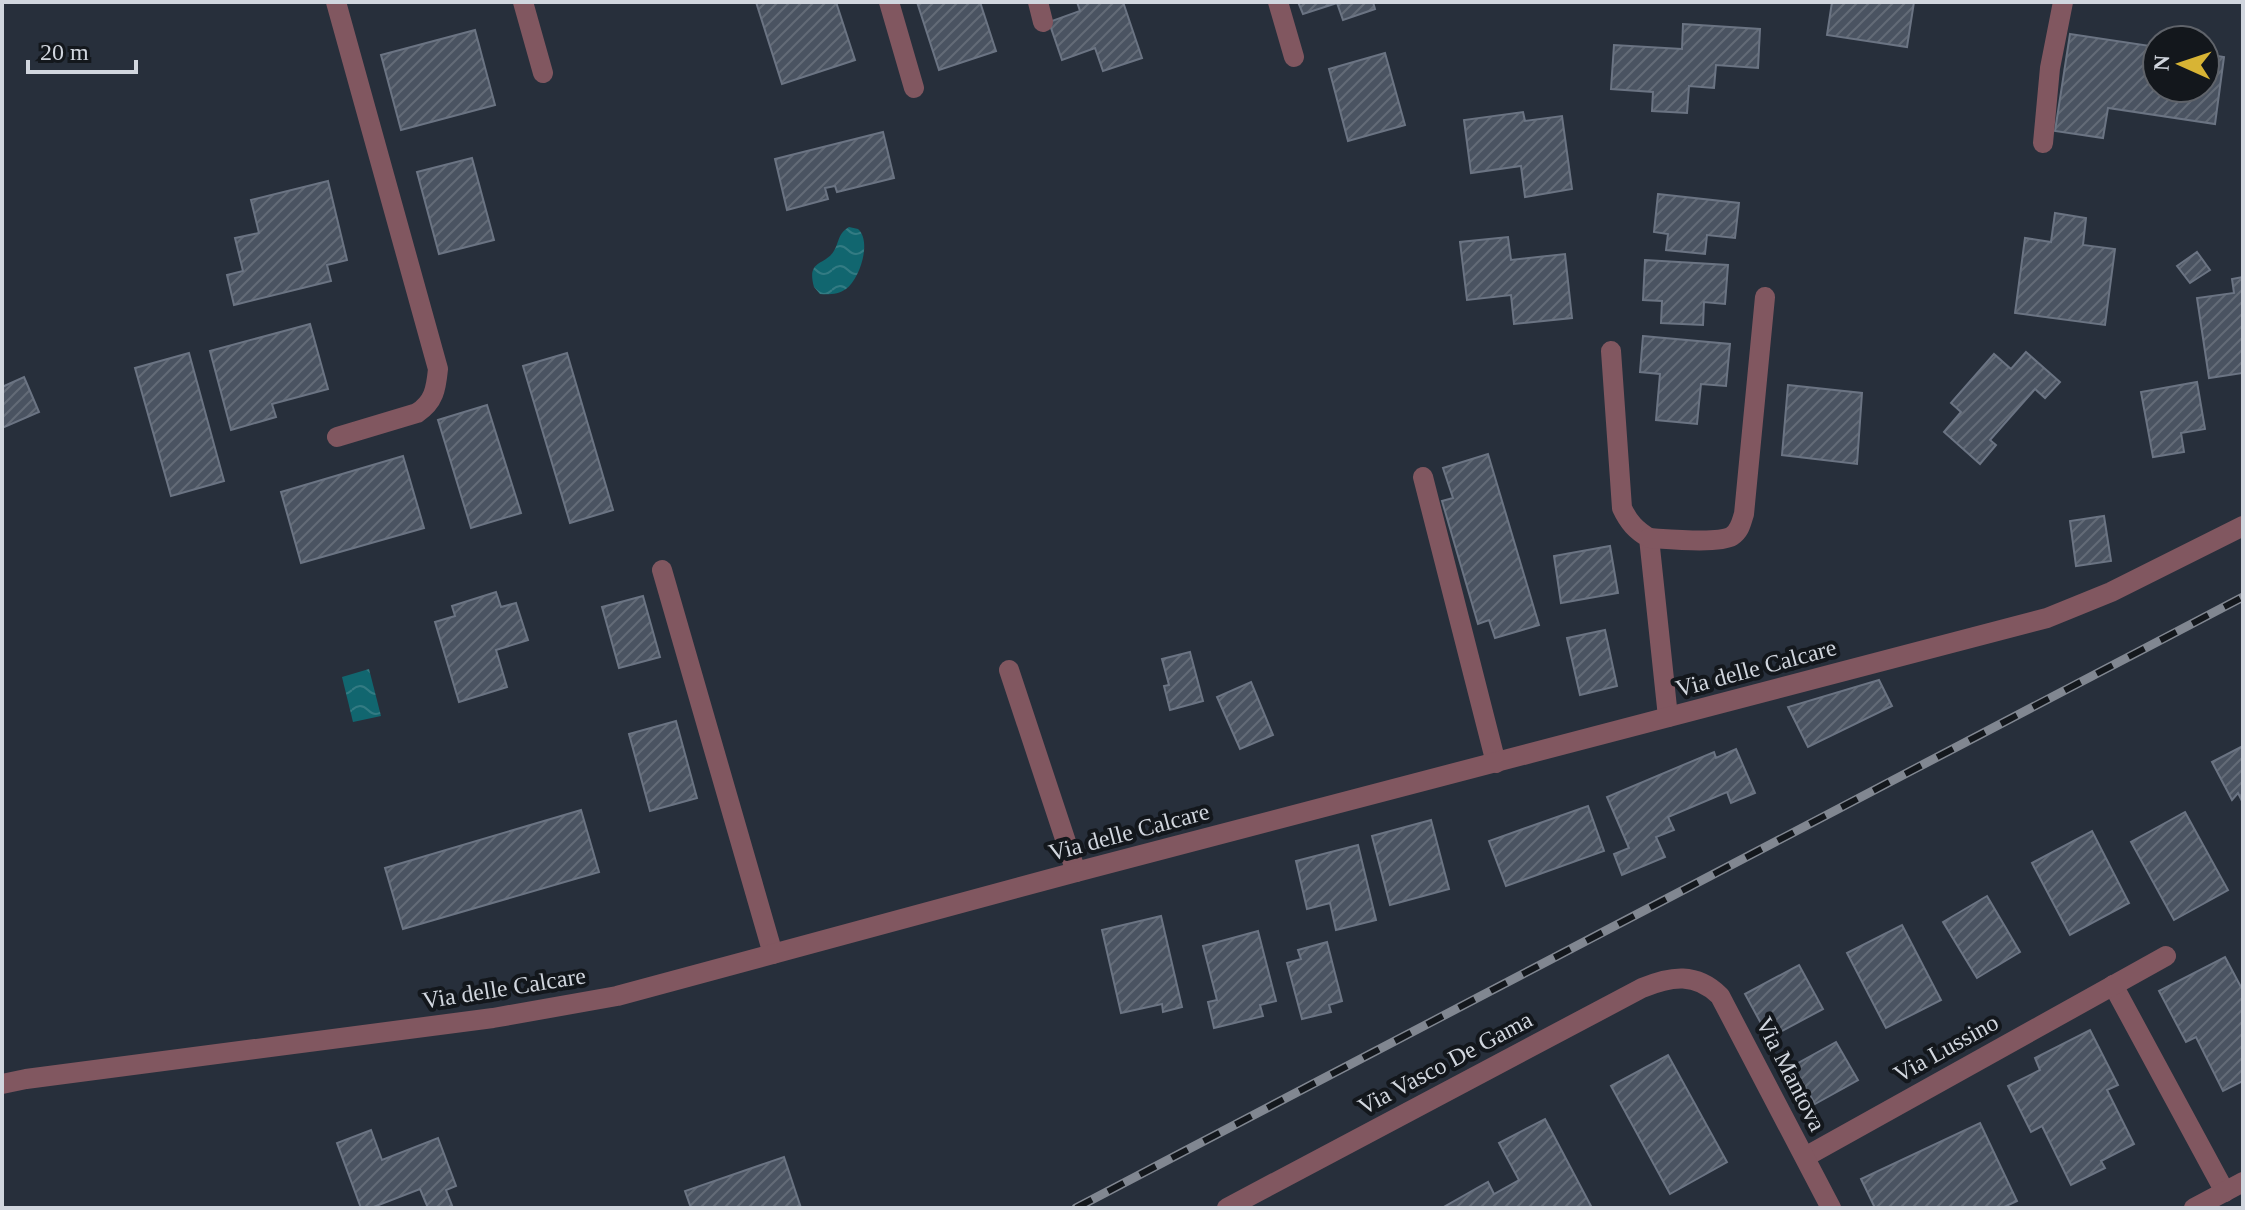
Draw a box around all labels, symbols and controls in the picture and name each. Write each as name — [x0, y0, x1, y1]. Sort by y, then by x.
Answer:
scale bar — [28, 24, 136, 74]
north arrow — [2141, 24, 2221, 104]
text: 20 m — [40, 39, 89, 65]
text: N — [2149, 54, 2174, 72]
street label: Via delle Calcare — [1673, 634, 1839, 702]
street label: Via delle Calcare — [1046, 798, 1212, 866]
street label: Via delle Calcare — [420, 962, 588, 1014]
street label: Via Vasco De Gama — [1354, 1006, 1537, 1120]
street label: Via Lussino — [1889, 1009, 2003, 1087]
street label: Via Mantova — [1751, 1013, 1831, 1136]

